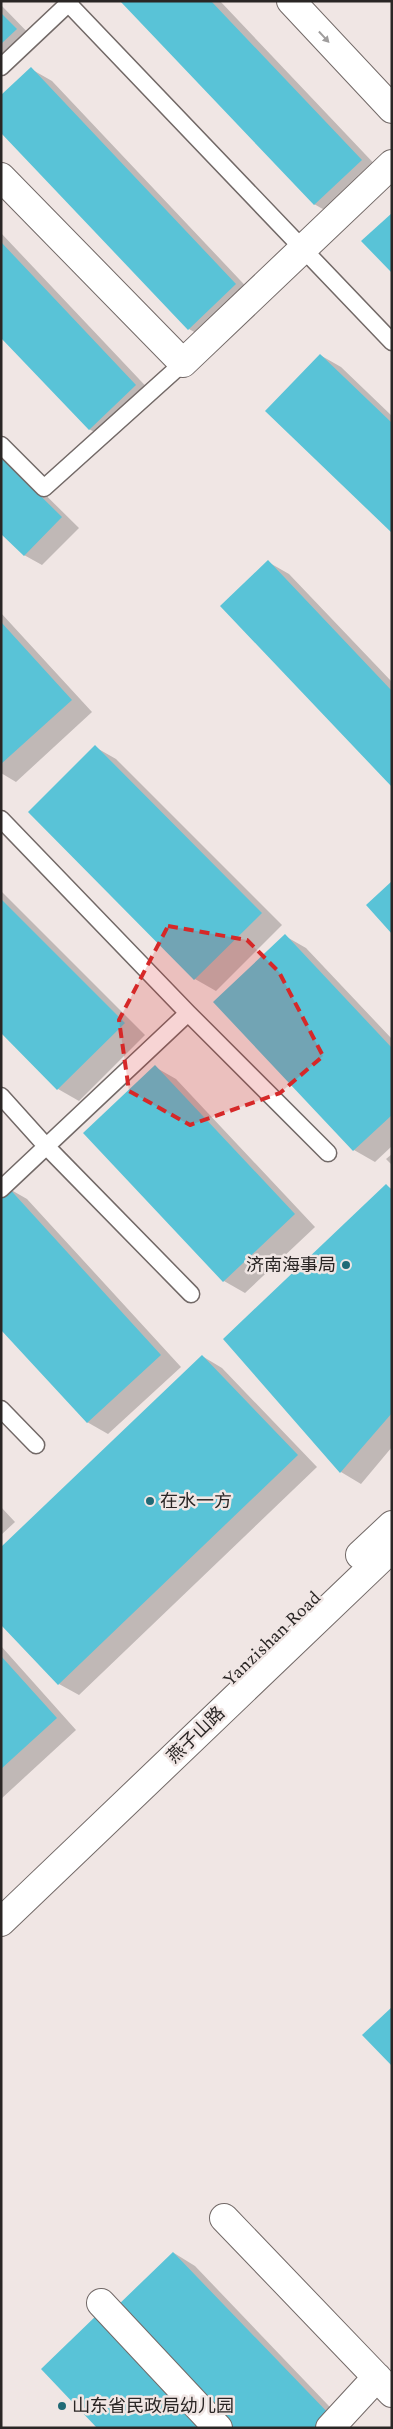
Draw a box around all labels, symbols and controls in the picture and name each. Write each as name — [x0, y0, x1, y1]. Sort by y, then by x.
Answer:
one-way arrow — [318, 30, 330, 42]
place label: 济南海事局 — [246, 1252, 336, 1279]
marker: 济南海事局 — [340, 1259, 352, 1271]
place label: 在水一方 — [160, 1488, 232, 1515]
marker: 在水一方 — [144, 1495, 156, 1507]
street label: Yanzishan Road — [217, 1585, 327, 1693]
street label: 燕子山路 — [161, 1700, 231, 1770]
place label: 山东省民政局幼儿园 — [72, 2393, 234, 2420]
marker: 山东省民政局幼儿园 — [56, 2400, 68, 2412]

